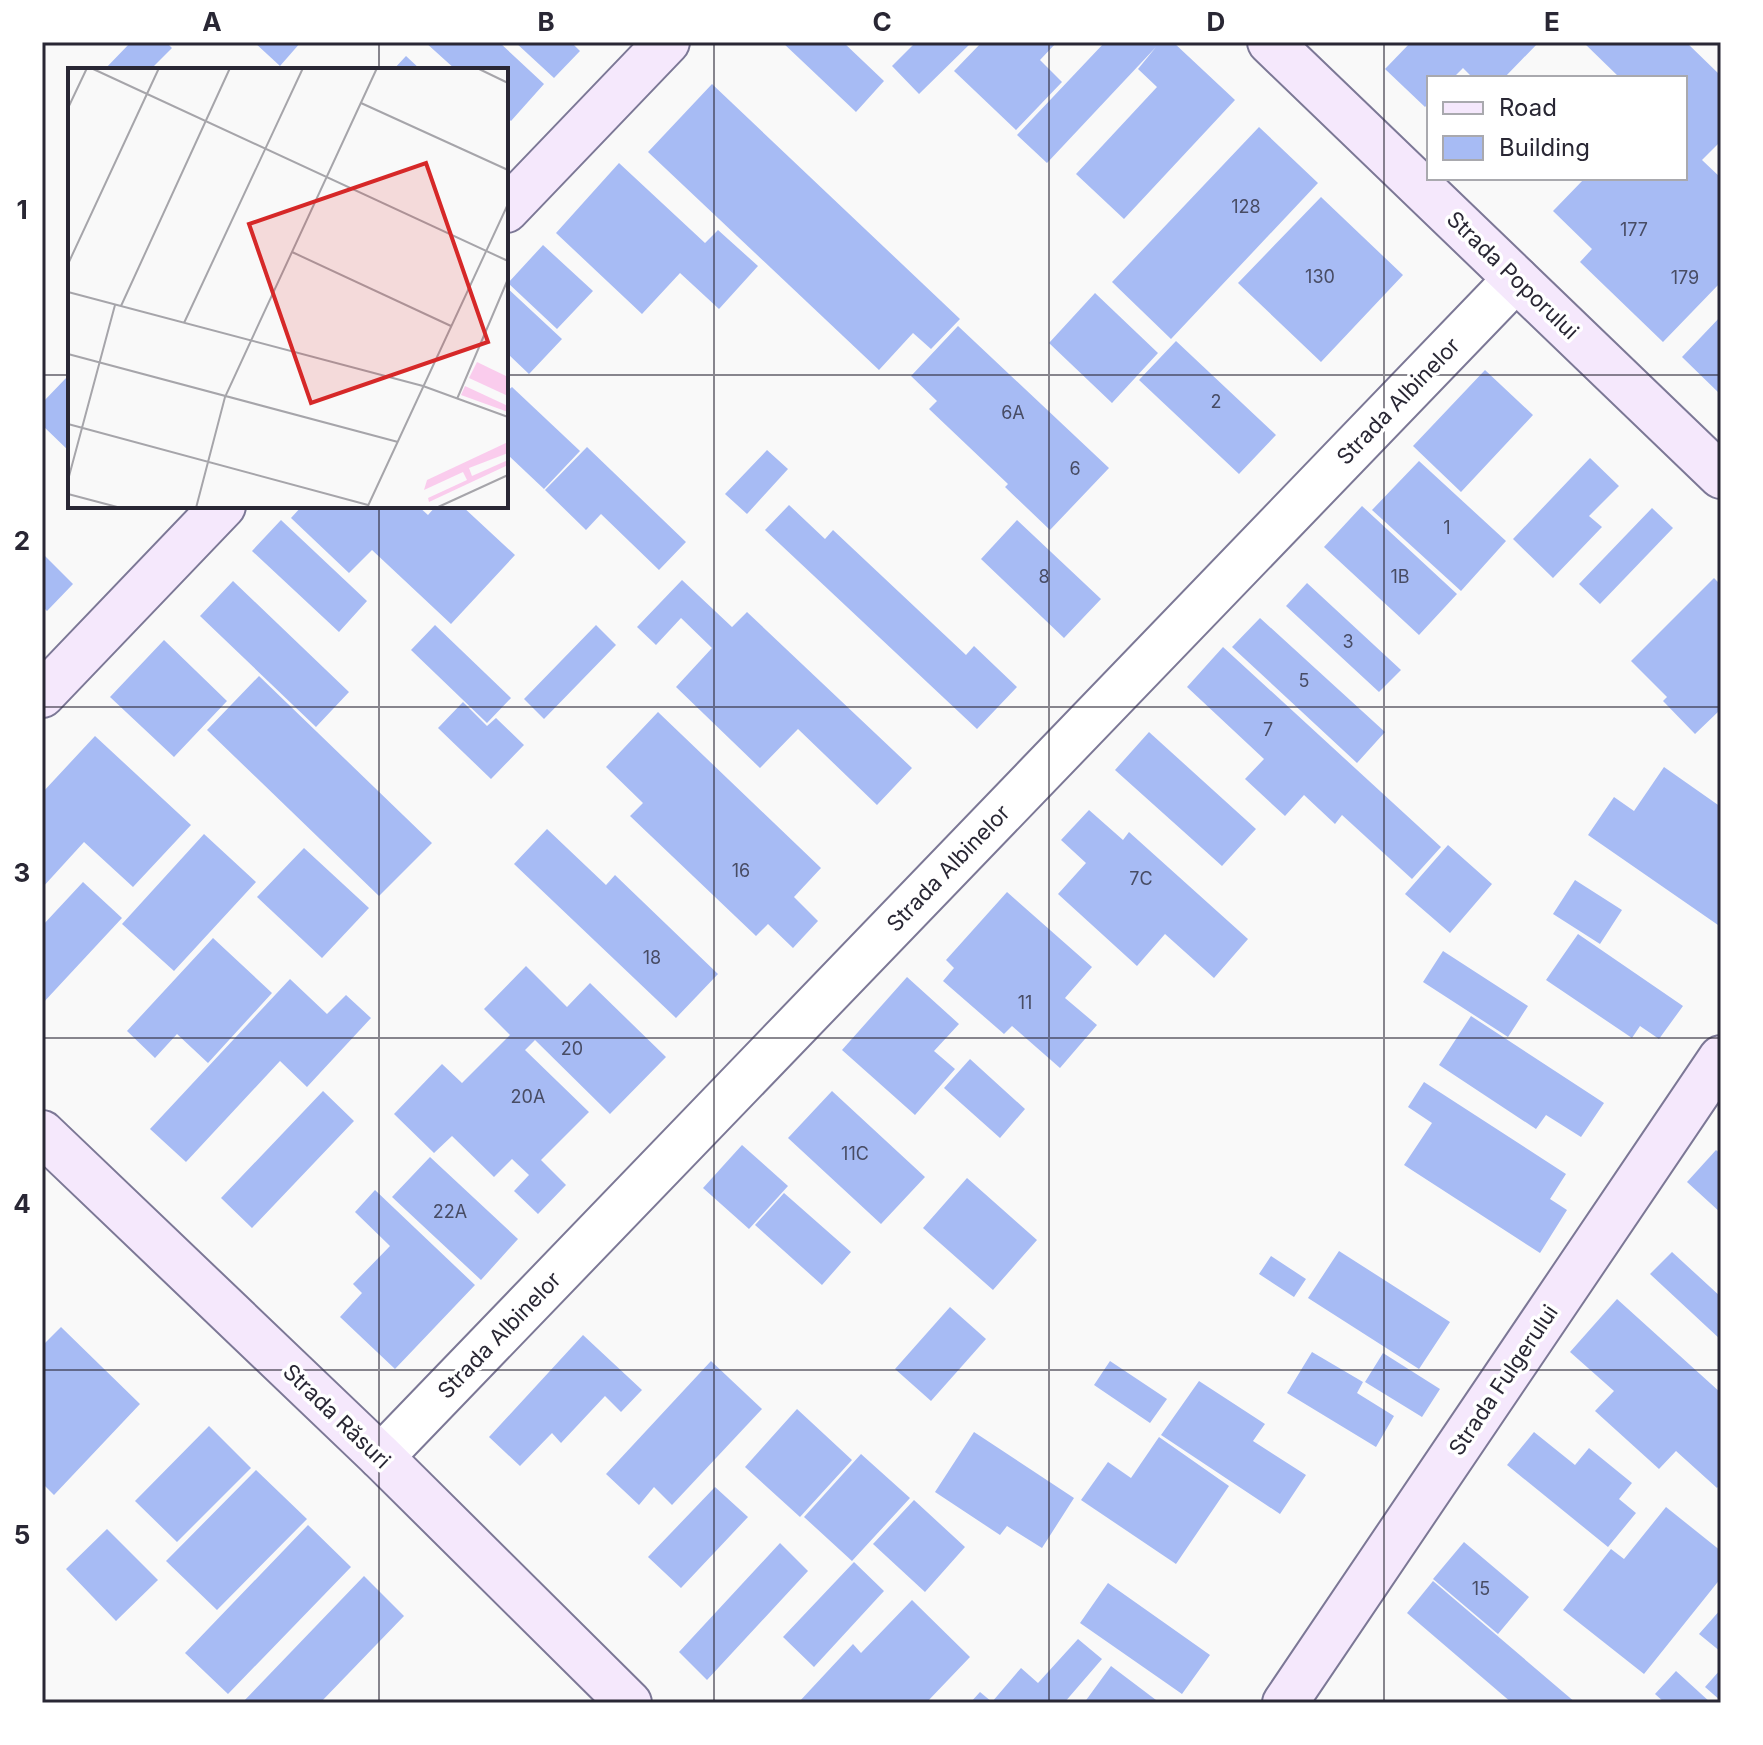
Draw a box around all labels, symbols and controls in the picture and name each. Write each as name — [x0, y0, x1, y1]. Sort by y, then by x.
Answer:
text: A — [202, 6, 222, 37]
text: B — [537, 6, 555, 37]
text: C — [872, 6, 892, 37]
text: D — [1207, 6, 1225, 37]
text: E — [1544, 6, 1560, 37]
inset map — [68, 68, 508, 508]
legend — [1427, 76, 1687, 180]
text: Road — [1499, 93, 1557, 122]
text: Building — [1499, 133, 1590, 162]
text: 1 — [16, 194, 28, 225]
house number: 128 — [1231, 196, 1261, 217]
street label: Strada Poporului — [1442, 206, 1584, 344]
house number: 177 — [1620, 219, 1648, 240]
house number: 130 — [1305, 266, 1335, 287]
house number: 179 — [1671, 267, 1699, 288]
street label: Strada Albinelor — [1331, 332, 1465, 470]
house number: 2 — [1211, 391, 1221, 412]
house number: 6A — [1001, 402, 1025, 423]
house number: 6 — [1069, 458, 1081, 479]
house number: 1 — [1443, 517, 1451, 538]
text: 2 — [14, 525, 30, 556]
house number: 8 — [1038, 566, 1050, 587]
house number: 1B — [1390, 566, 1410, 587]
house number: 3 — [1342, 631, 1354, 652]
house number: 5 — [1299, 670, 1309, 691]
house number: 7 — [1263, 719, 1273, 740]
street label: Strada Albinelor — [881, 799, 1015, 937]
text: 3 — [14, 857, 30, 888]
house number: 16 — [732, 860, 750, 881]
house number: 7C — [1129, 868, 1153, 889]
house number: 18 — [643, 947, 661, 968]
house number: 11 — [1018, 992, 1032, 1013]
house number: 20 — [561, 1038, 583, 1059]
house number: 20A — [511, 1086, 545, 1107]
house number: 11C — [841, 1143, 869, 1164]
text: 4 — [13, 1188, 31, 1219]
house number: 22A — [433, 1201, 467, 1222]
street label: Strada Albinelor — [432, 1266, 566, 1404]
street label: Strada Fulgerului — [1443, 1300, 1563, 1460]
street label: Strada Răsuri — [278, 1358, 396, 1474]
text: 5 — [14, 1519, 30, 1550]
house number: 15 — [1472, 1578, 1490, 1599]

